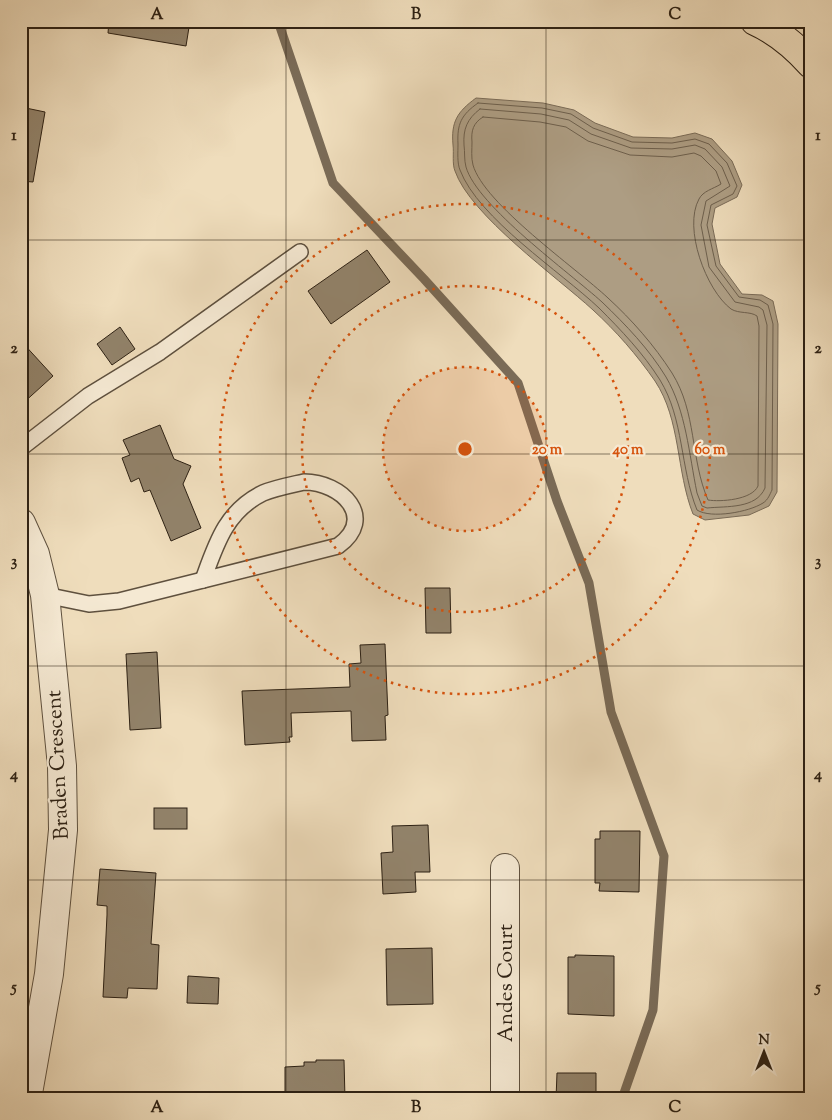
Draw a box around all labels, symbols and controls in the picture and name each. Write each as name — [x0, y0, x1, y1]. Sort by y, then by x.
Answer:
text: A — [151, 4, 164, 27]
text: B — [411, 4, 421, 27]
text: C — [669, 4, 682, 27]
text: 1 — [11, 125, 17, 148]
text: 1 — [815, 125, 821, 148]
text: 2 — [10, 338, 18, 361]
text: 2 — [814, 338, 822, 361]
centre of rings — [456, 440, 474, 458]
text: 20 m — [532, 440, 563, 461]
text: 40 m — [612, 440, 644, 461]
text: 60 m — [695, 440, 726, 461]
text: 3 — [11, 551, 18, 574]
text: 3 — [815, 551, 822, 574]
street label: Braden Crescent — [40, 689, 78, 841]
text: 4 — [9, 764, 18, 787]
text: 4 — [813, 764, 822, 787]
street label: Andes Court — [492, 924, 522, 1042]
text: 5 — [9, 977, 17, 1000]
text: 5 — [813, 977, 821, 1000]
north arrow — [740, 1028, 790, 1078]
text: N — [758, 1031, 770, 1051]
text: A — [151, 1097, 164, 1120]
text: B — [411, 1097, 421, 1120]
text: C — [669, 1097, 682, 1120]

